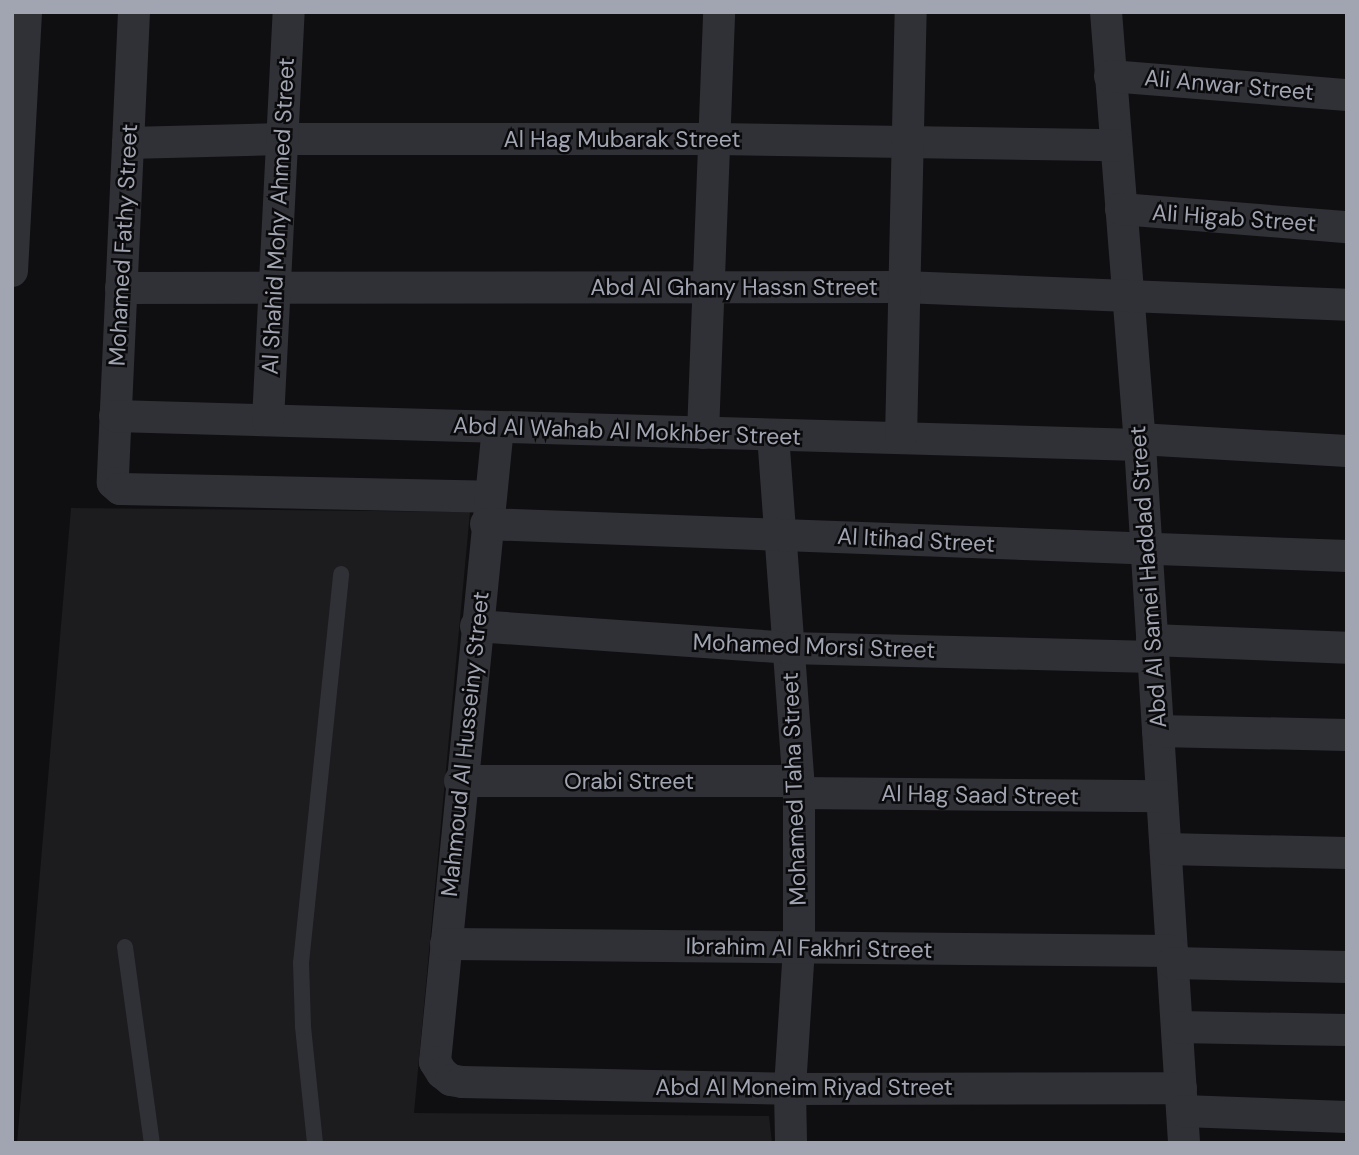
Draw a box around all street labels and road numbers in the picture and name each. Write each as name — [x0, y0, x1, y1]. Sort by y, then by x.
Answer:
street label: Al Shahid Mohy Ahmed Street — [256, 57, 300, 375]
street label: Ali Anwar Street — [1143, 64, 1315, 106]
street label: Mohamed Fathy Street — [103, 123, 143, 367]
street label: Al Hag Mubarak Street — [504, 125, 740, 153]
street label: Ali Higab Street — [1151, 199, 1317, 237]
street label: Abd Al Ghany Hassn Street — [590, 273, 878, 301]
street label: Abd Al Wahab Al Mokhber Street — [453, 411, 801, 451]
street label: Abd Al Samei Haddad Street — [1124, 425, 1172, 729]
street label: Al Itihad Street — [836, 522, 996, 558]
street label: Mahmoud Al Husseiny Street — [435, 590, 495, 898]
street label: Mohamed Morsi Street — [692, 628, 936, 664]
street label: Mohamed Taha Street — [776, 672, 812, 906]
street label: Orabi Street — [564, 767, 694, 795]
street label: Al Hag Saad Street — [881, 779, 1079, 811]
street label: Ibrahim Al Fakhri Street — [685, 932, 933, 964]
street label: Abd Al Moneim Riyad Street — [655, 1073, 953, 1101]

